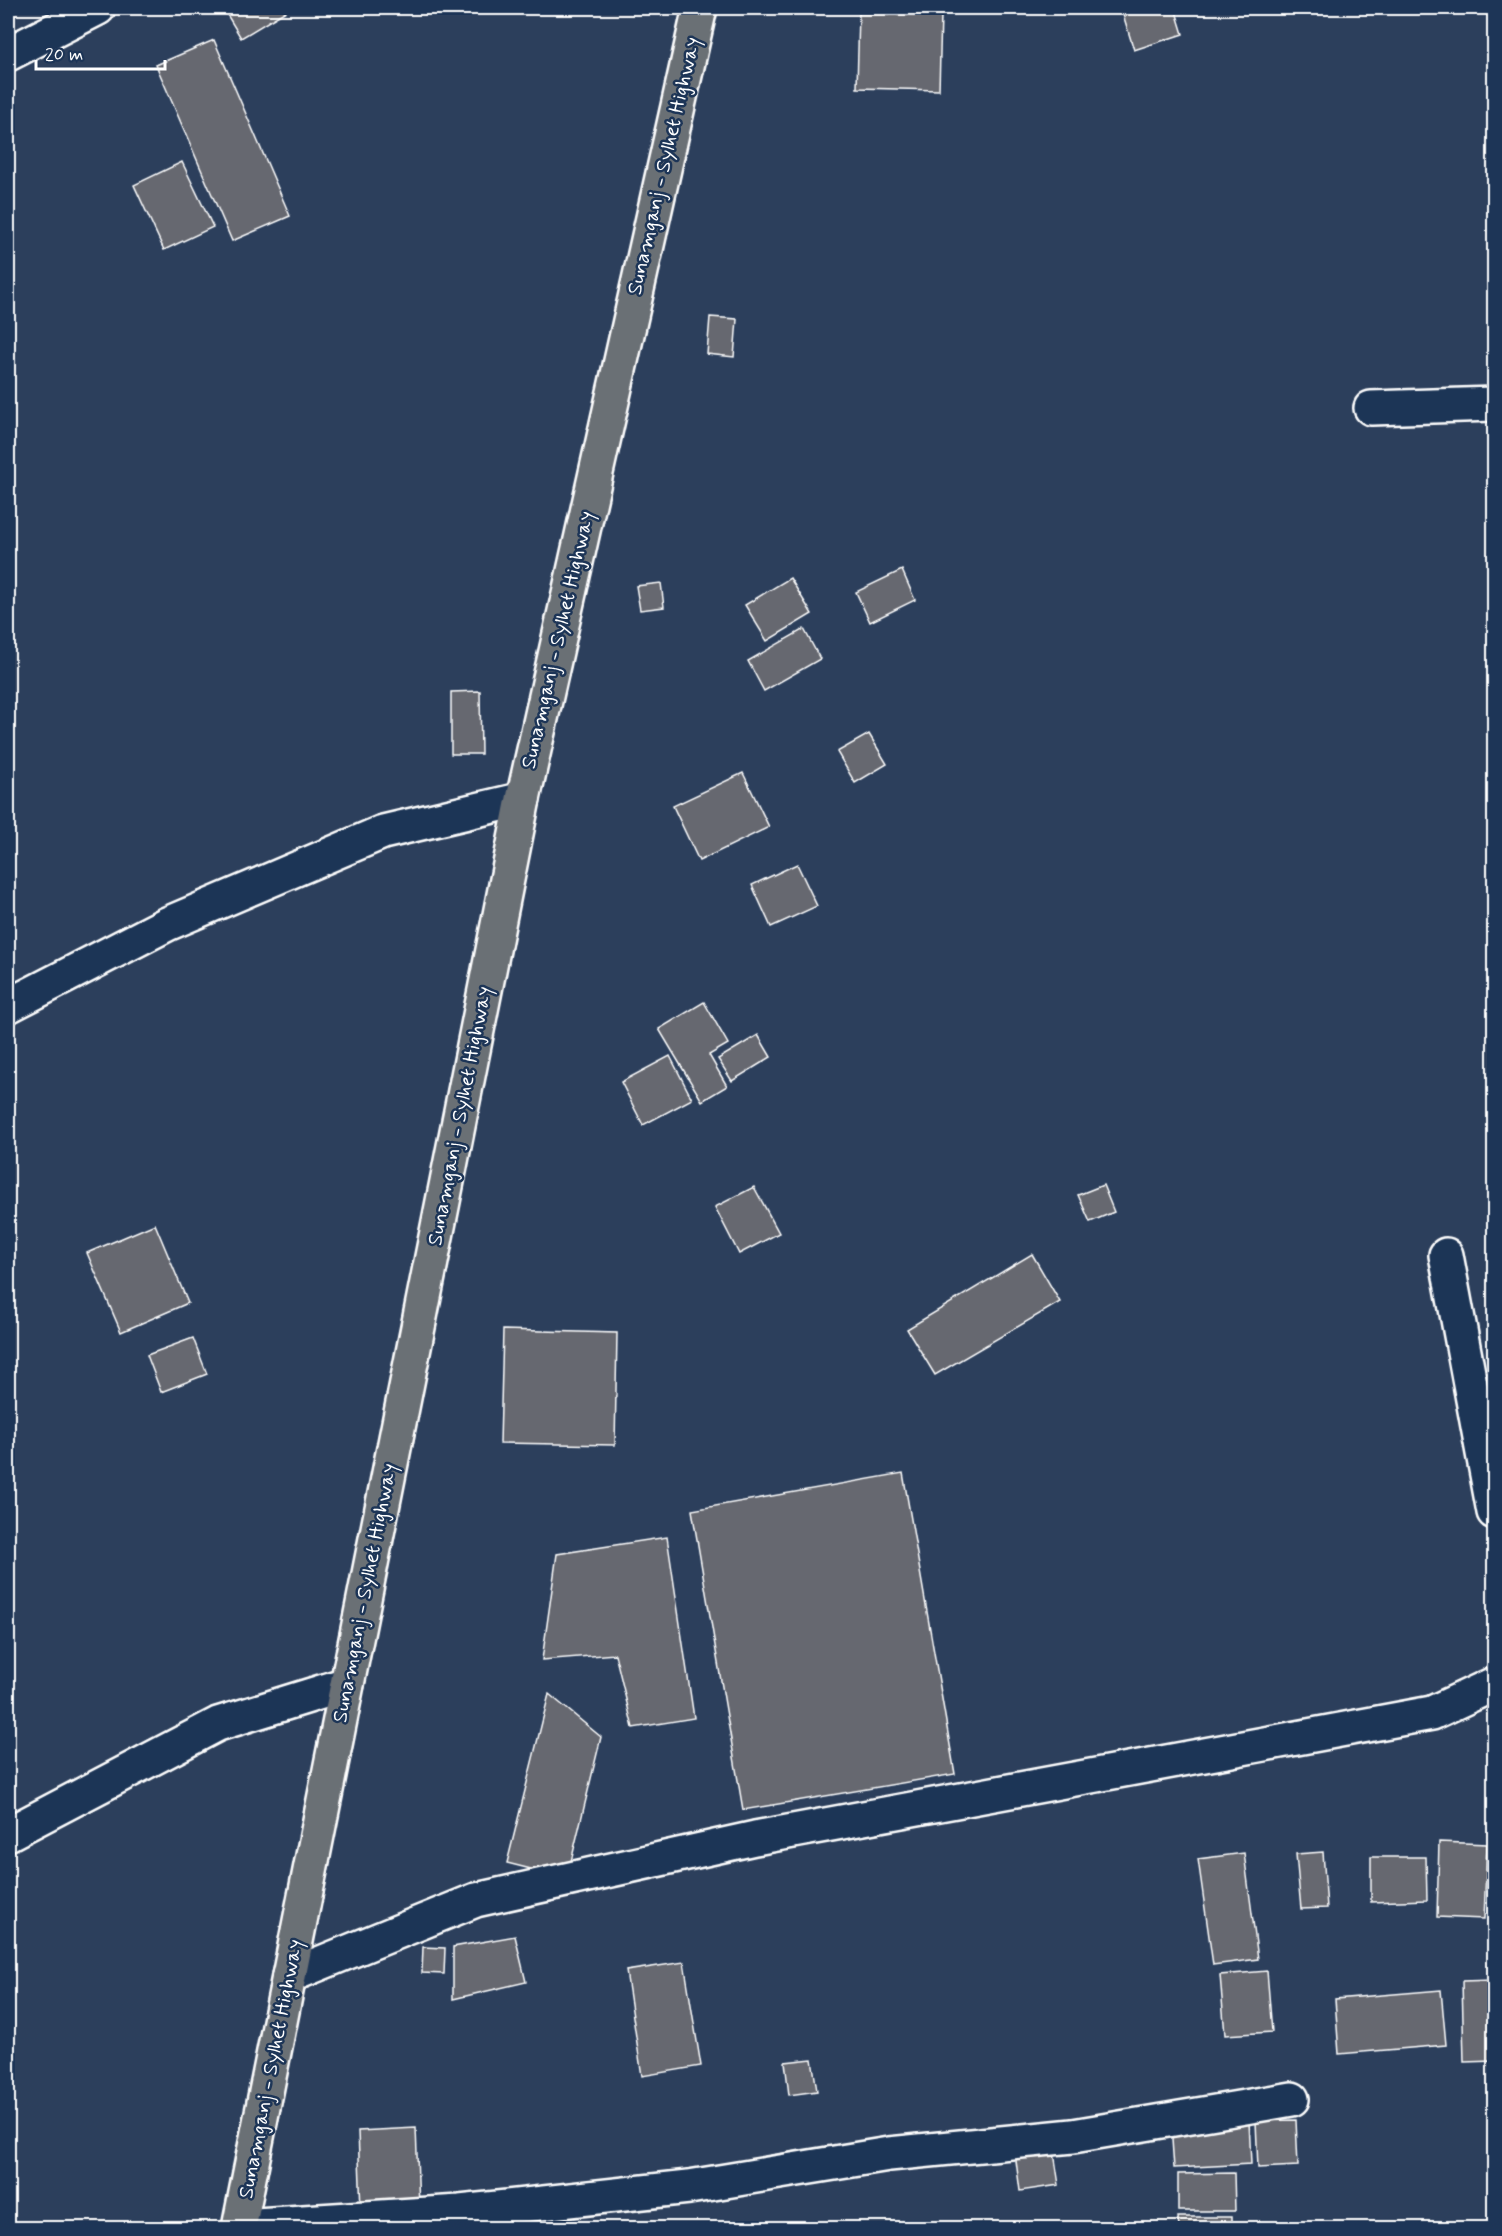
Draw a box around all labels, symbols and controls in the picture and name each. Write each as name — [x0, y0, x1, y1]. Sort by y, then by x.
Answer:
scale bar — [36, 33, 165, 71]
street label: Sunamganj - Sylhet Highway — [621, 34, 707, 298]
text: 20 m — [45, 43, 83, 67]
street label: Sunamganj - Sylhet Highway — [515, 508, 601, 772]
street label: Sunamganj - Sylhet Highway — [421, 984, 499, 1248]
street label: Sunamganj - Sylhet Highway — [326, 1461, 404, 1725]
street label: Sunamganj - Sylhet Highway — [232, 1937, 310, 2201]

